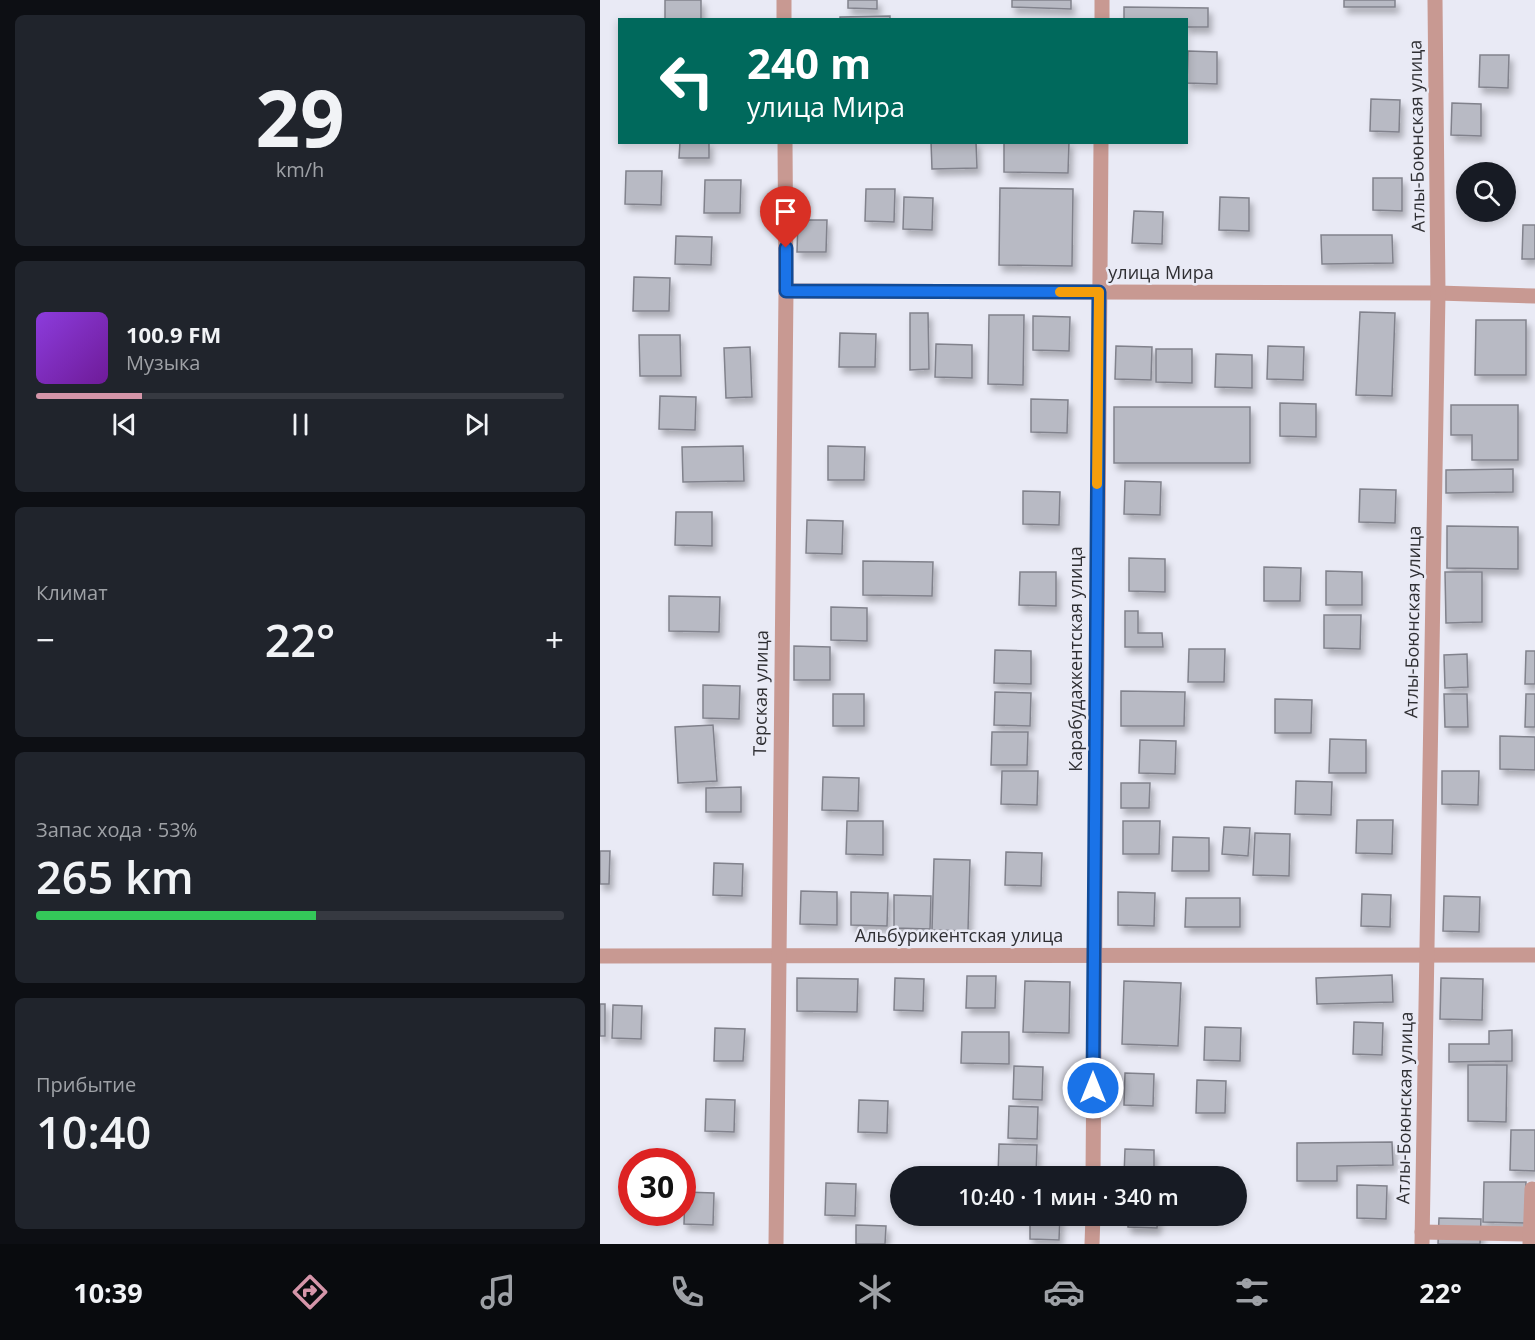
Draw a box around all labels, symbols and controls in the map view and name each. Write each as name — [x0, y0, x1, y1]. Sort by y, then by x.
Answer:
text: 240 m — [747, 34, 871, 91]
street label: Атлы-Боюнская улица — [1402, 40, 1430, 232]
icon: left — [648, 42, 726, 120]
text: 29 — [255, 64, 345, 170]
text: улица Мира — [747, 88, 905, 125]
text: km/h — [276, 156, 324, 183]
map controls — [1456, 162, 1516, 222]
button: search — [1456, 162, 1516, 222]
pin — [760, 186, 811, 248]
icon: arrive — [769, 195, 802, 228]
street label: улица Мира — [1108, 260, 1214, 284]
text: 100.9 FM — [126, 319, 221, 349]
text: Музыка — [126, 349, 200, 376]
icon: previous — [108, 408, 141, 441]
icon: pause — [284, 408, 317, 441]
icon: next — [460, 408, 493, 441]
street label: Атлы-Боюнская улица — [1398, 526, 1426, 718]
street label: Карабудахкентская улица — [1063, 546, 1087, 772]
text: Климат — [36, 579, 108, 606]
text: 22° — [265, 609, 335, 670]
text: − — [36, 617, 55, 662]
text: + — [545, 617, 564, 662]
street label: Терская улица — [747, 630, 773, 756]
text: Запас хода · 53% — [36, 816, 197, 843]
text: 265 km — [36, 846, 194, 907]
street label: Альбурикентская улица — [855, 923, 1063, 947]
street label: Атлы-Боюнская улица — [1390, 1012, 1418, 1204]
position arrow — [1061, 1056, 1125, 1120]
text: Прибытие — [36, 1071, 136, 1098]
text: 10:40 — [36, 1101, 151, 1162]
speed limit sign: 30 — [618, 1148, 696, 1226]
text: 10:40 · 1 мин · 340 m — [958, 1181, 1179, 1211]
icon: directions — [289, 1271, 331, 1313]
icon: music — [477, 1271, 519, 1313]
icon: phone — [666, 1271, 708, 1313]
icon: climate — [854, 1271, 896, 1313]
icon: car — [1043, 1271, 1085, 1313]
icon: filters — [1231, 1271, 1273, 1313]
text: 10:39 — [73, 1274, 143, 1311]
text: 22° — [1419, 1274, 1462, 1311]

